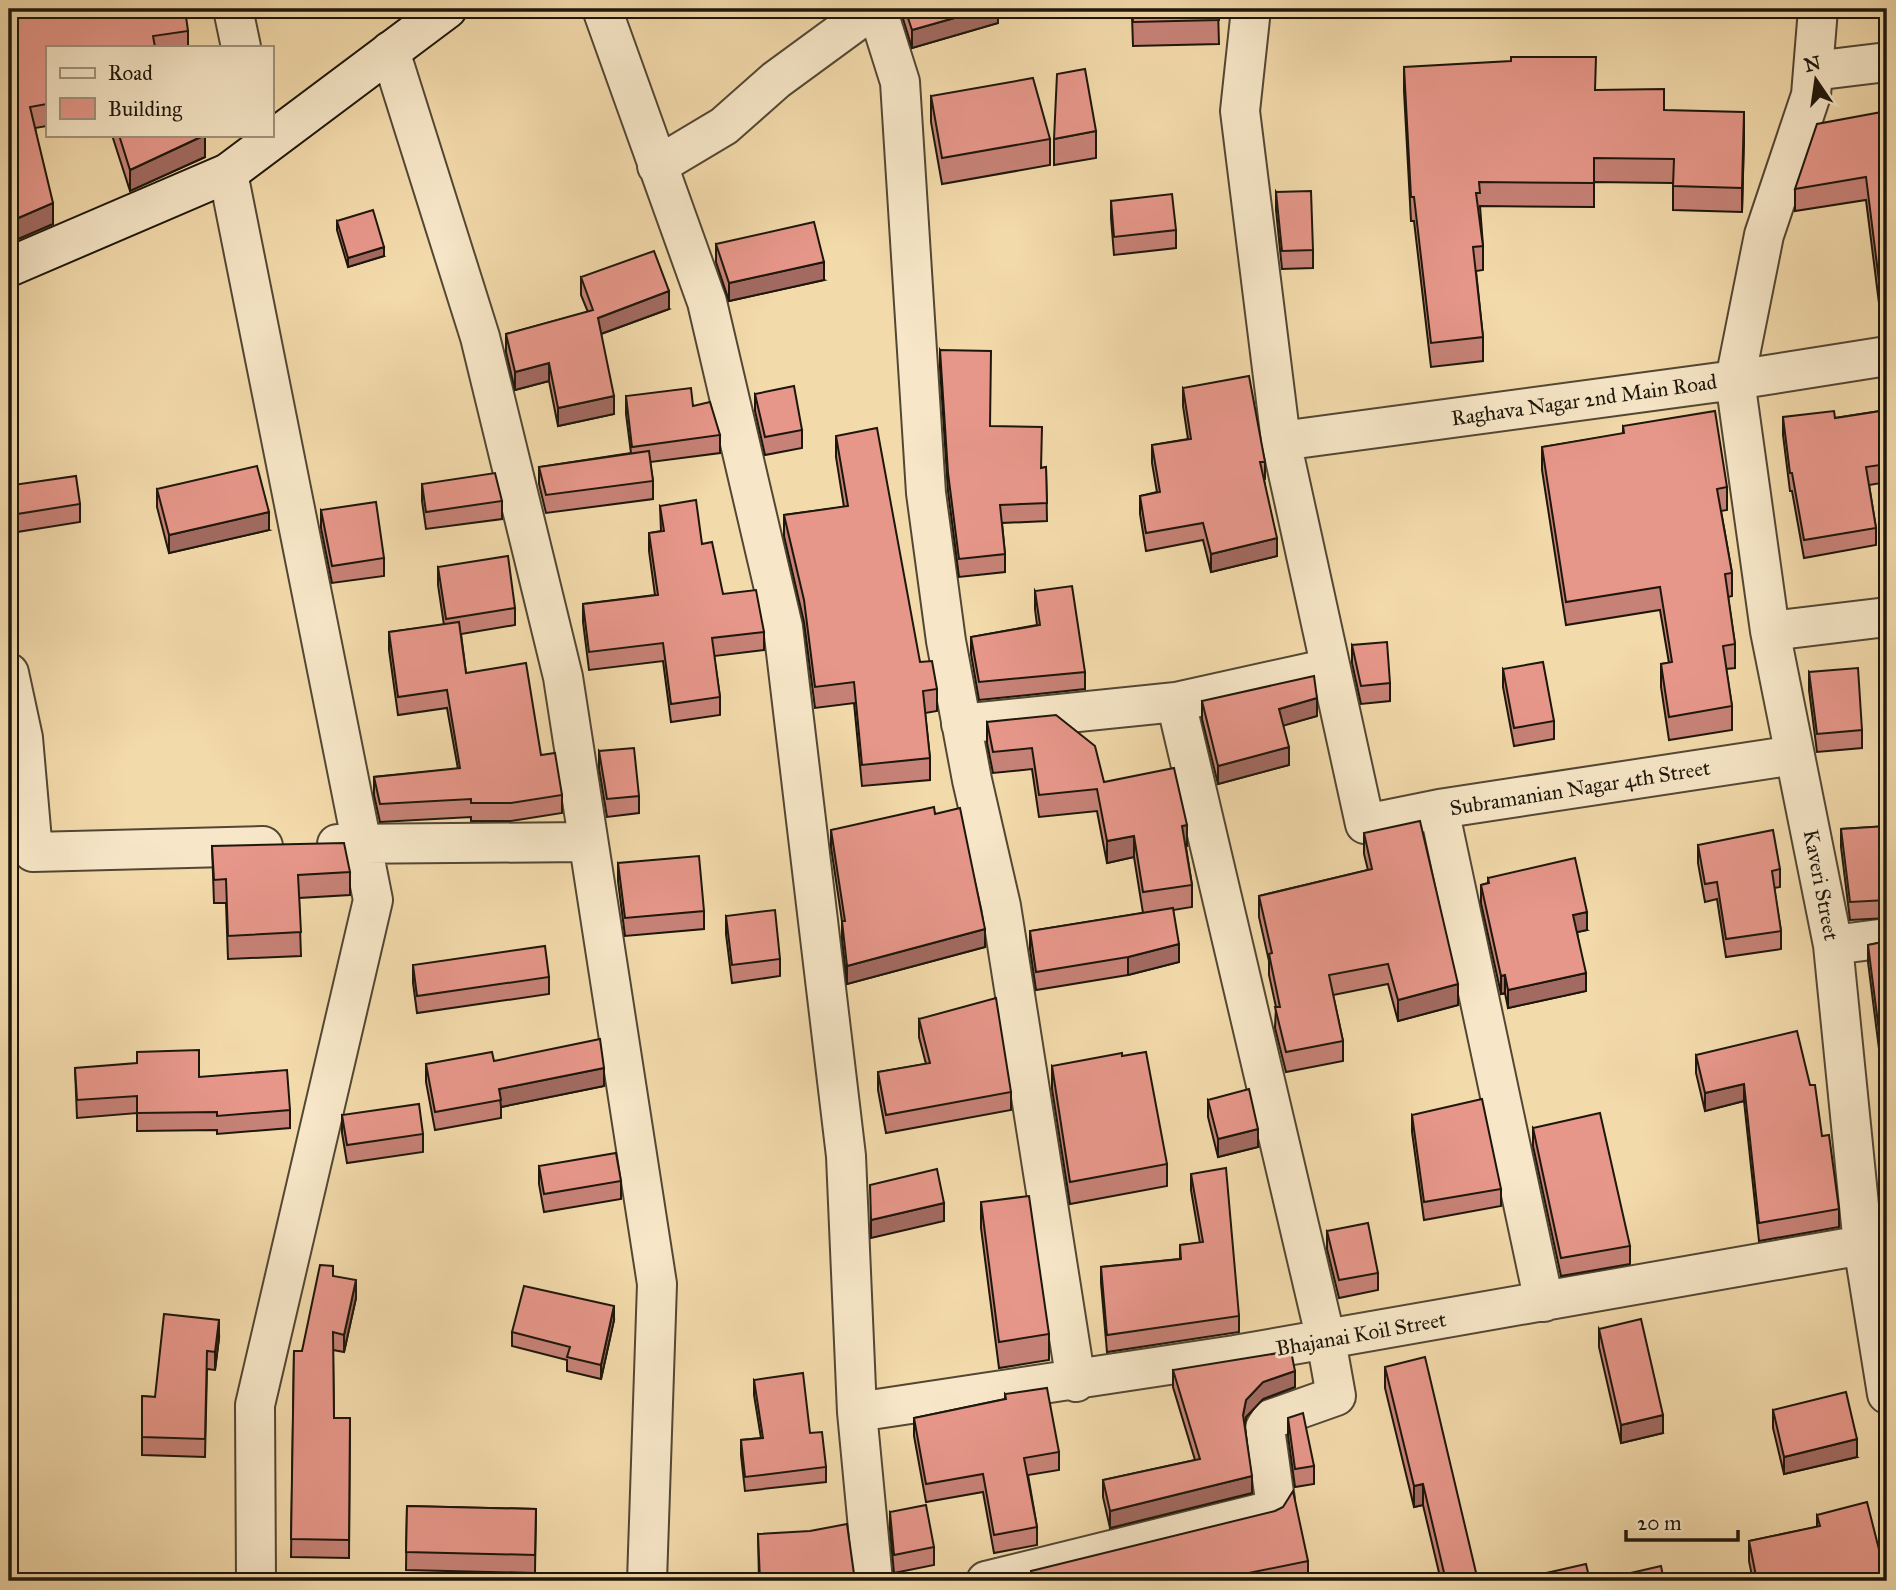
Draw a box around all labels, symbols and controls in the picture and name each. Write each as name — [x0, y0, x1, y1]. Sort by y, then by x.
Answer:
legend — [46, 46, 273, 136]
north arrow — [1780, 46, 1850, 116]
text: N — [1802, 51, 1823, 77]
text: Road — [108, 60, 153, 86]
text: Building — [108, 96, 182, 122]
street label: Raghava Nagar 2nd Main Road — [1449, 368, 1719, 432]
street label: Subramanian Nagar 4th Street — [1448, 754, 1713, 821]
street label: Kaveri Street — [1798, 827, 1845, 943]
street label: Bhajanai Koil Street — [1274, 1306, 1449, 1362]
scale bar — [1626, 1499, 1738, 1543]
text: 20 m — [1637, 1510, 1682, 1536]

